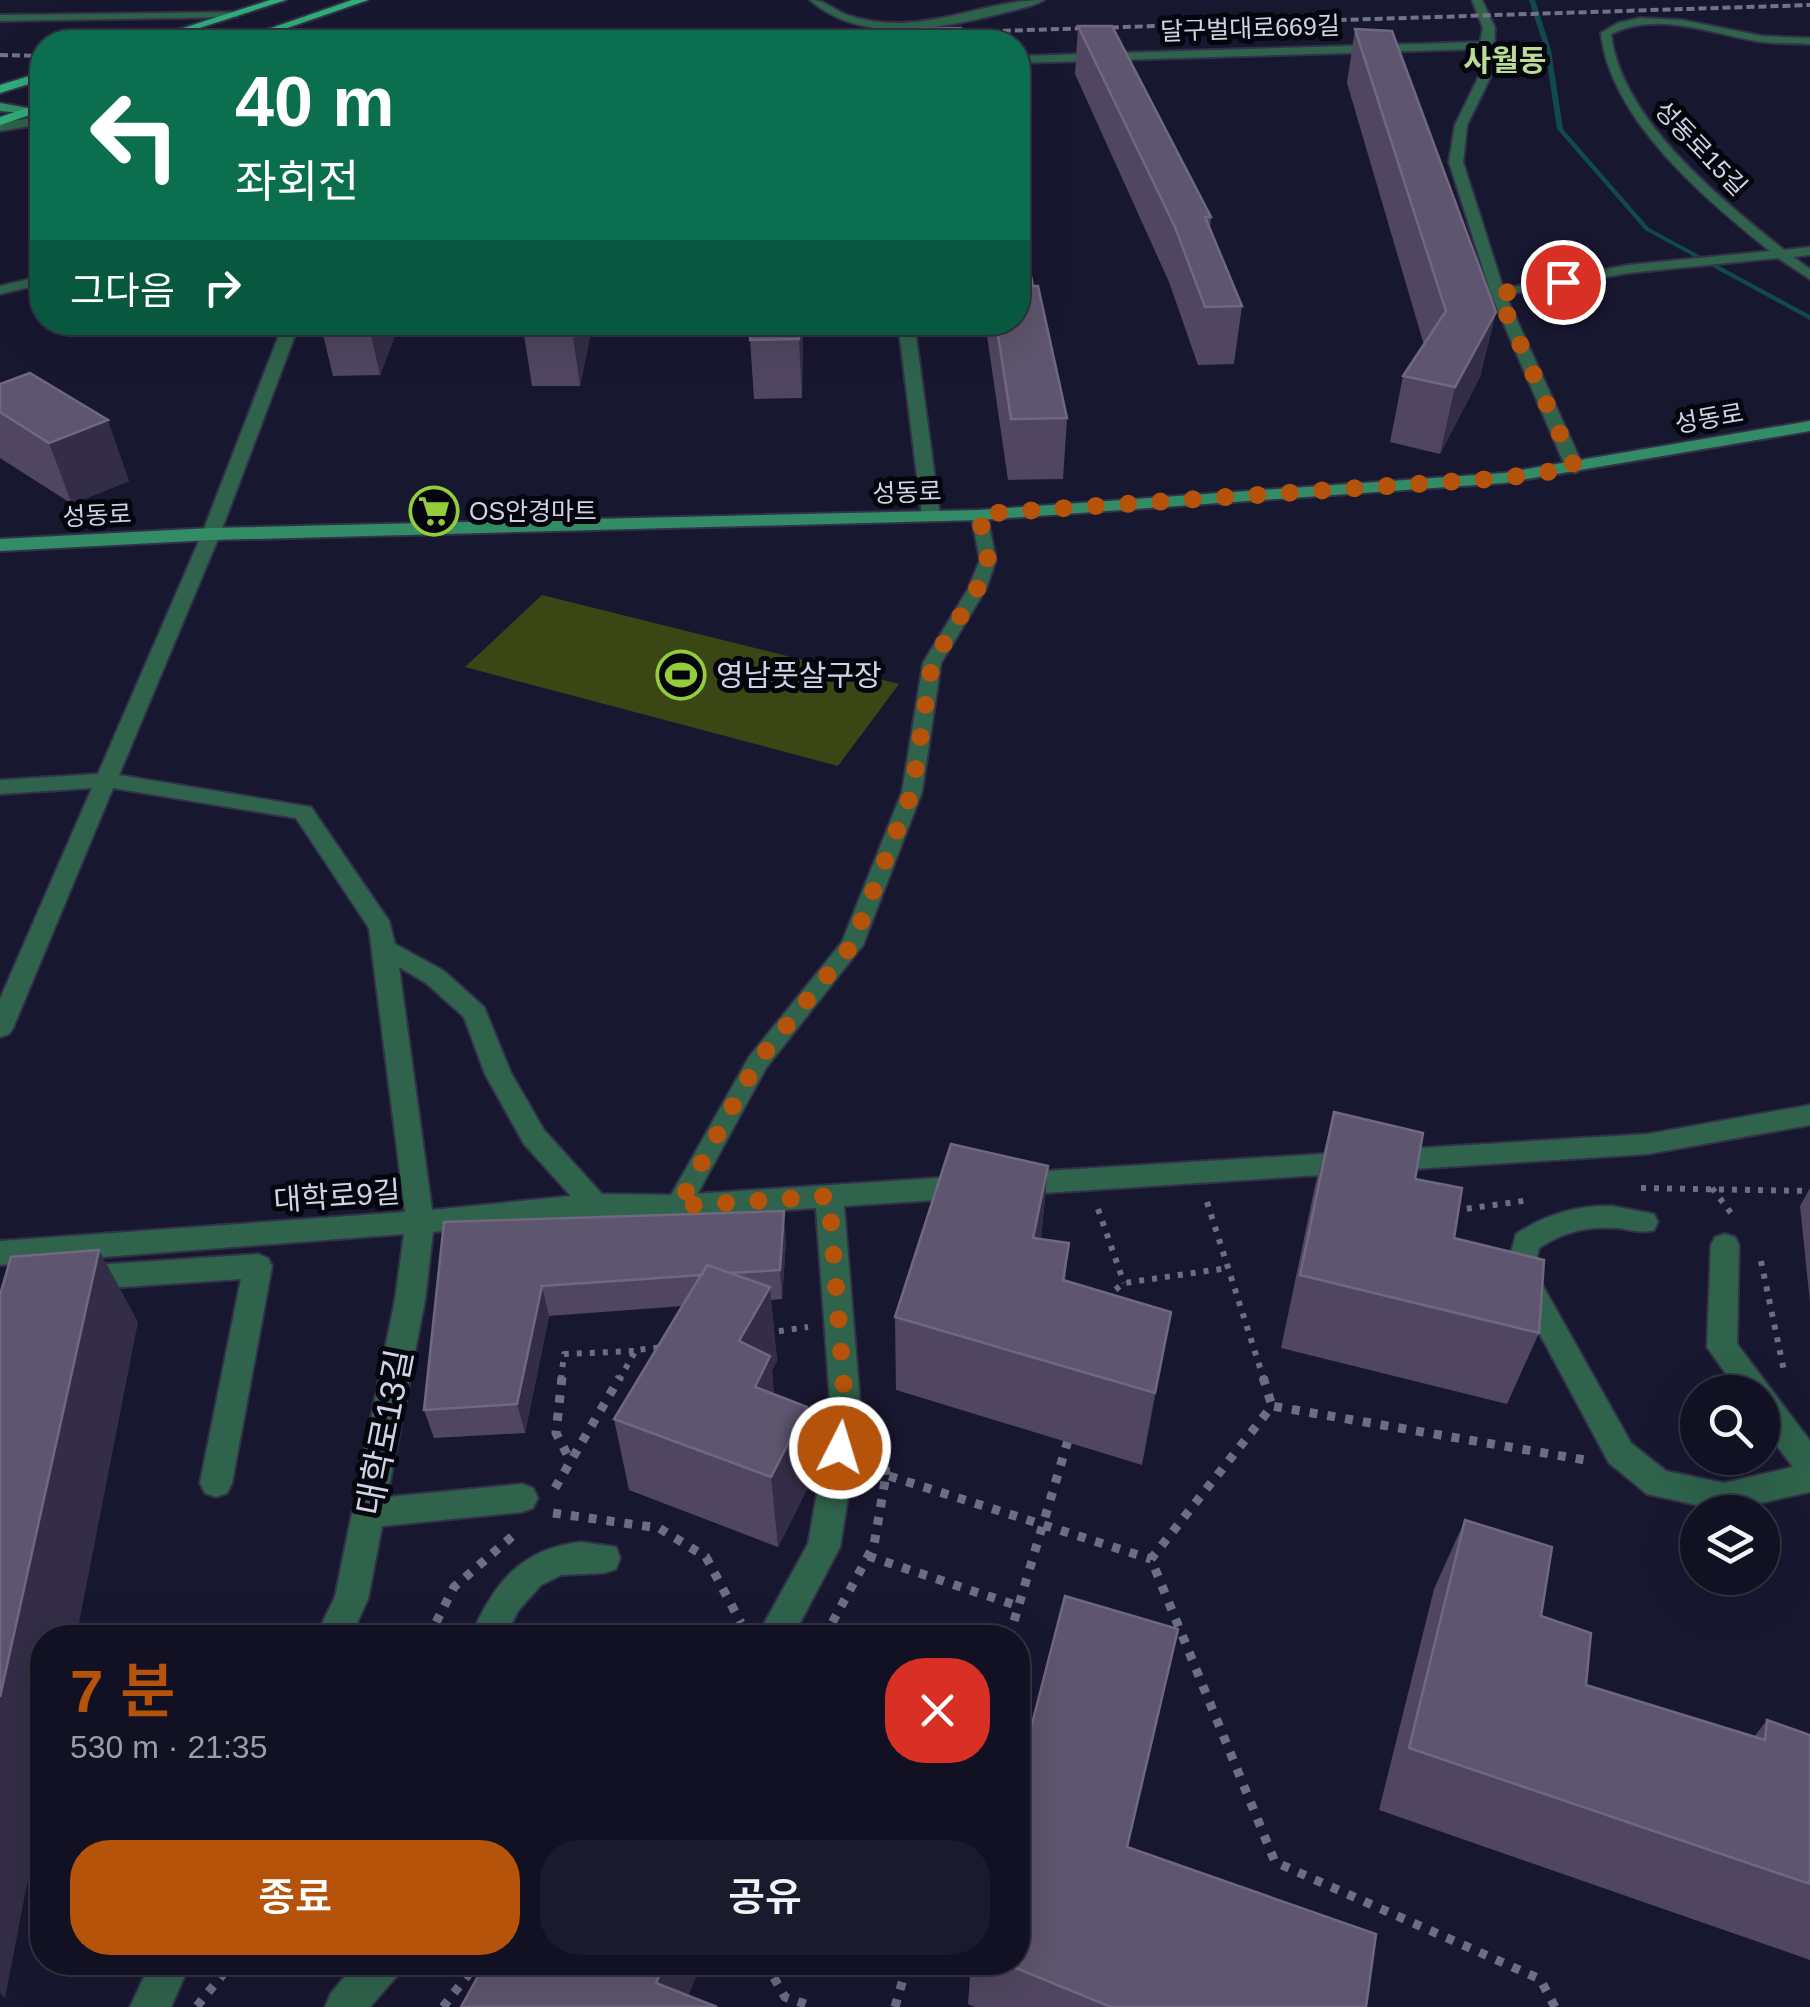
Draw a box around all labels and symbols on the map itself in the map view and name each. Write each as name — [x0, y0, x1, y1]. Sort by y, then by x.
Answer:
street label: 달구벌대로669길 — [1160, 11, 1340, 45]
district label: 사월동 — [1464, 44, 1546, 77]
street label: 성동로15길 — [1649, 95, 1753, 201]
pin — [1521, 240, 1606, 325]
street label: 성동로 — [1673, 398, 1745, 438]
street label: 성동로 — [872, 477, 942, 507]
supermarket icon: OS안경마트 — [408, 485, 460, 537]
place label: OS안경마트 — [469, 497, 597, 525]
street label: 성동로 — [62, 499, 132, 531]
sports icon: 영남풋살구장 — [655, 649, 707, 701]
place label: 영남풋살구장 — [716, 659, 882, 692]
street label: 대학로9길 — [272, 1175, 402, 1217]
street label: 대학로13길 — [349, 1346, 419, 1518]
position arrow — [788, 1396, 892, 1500]

